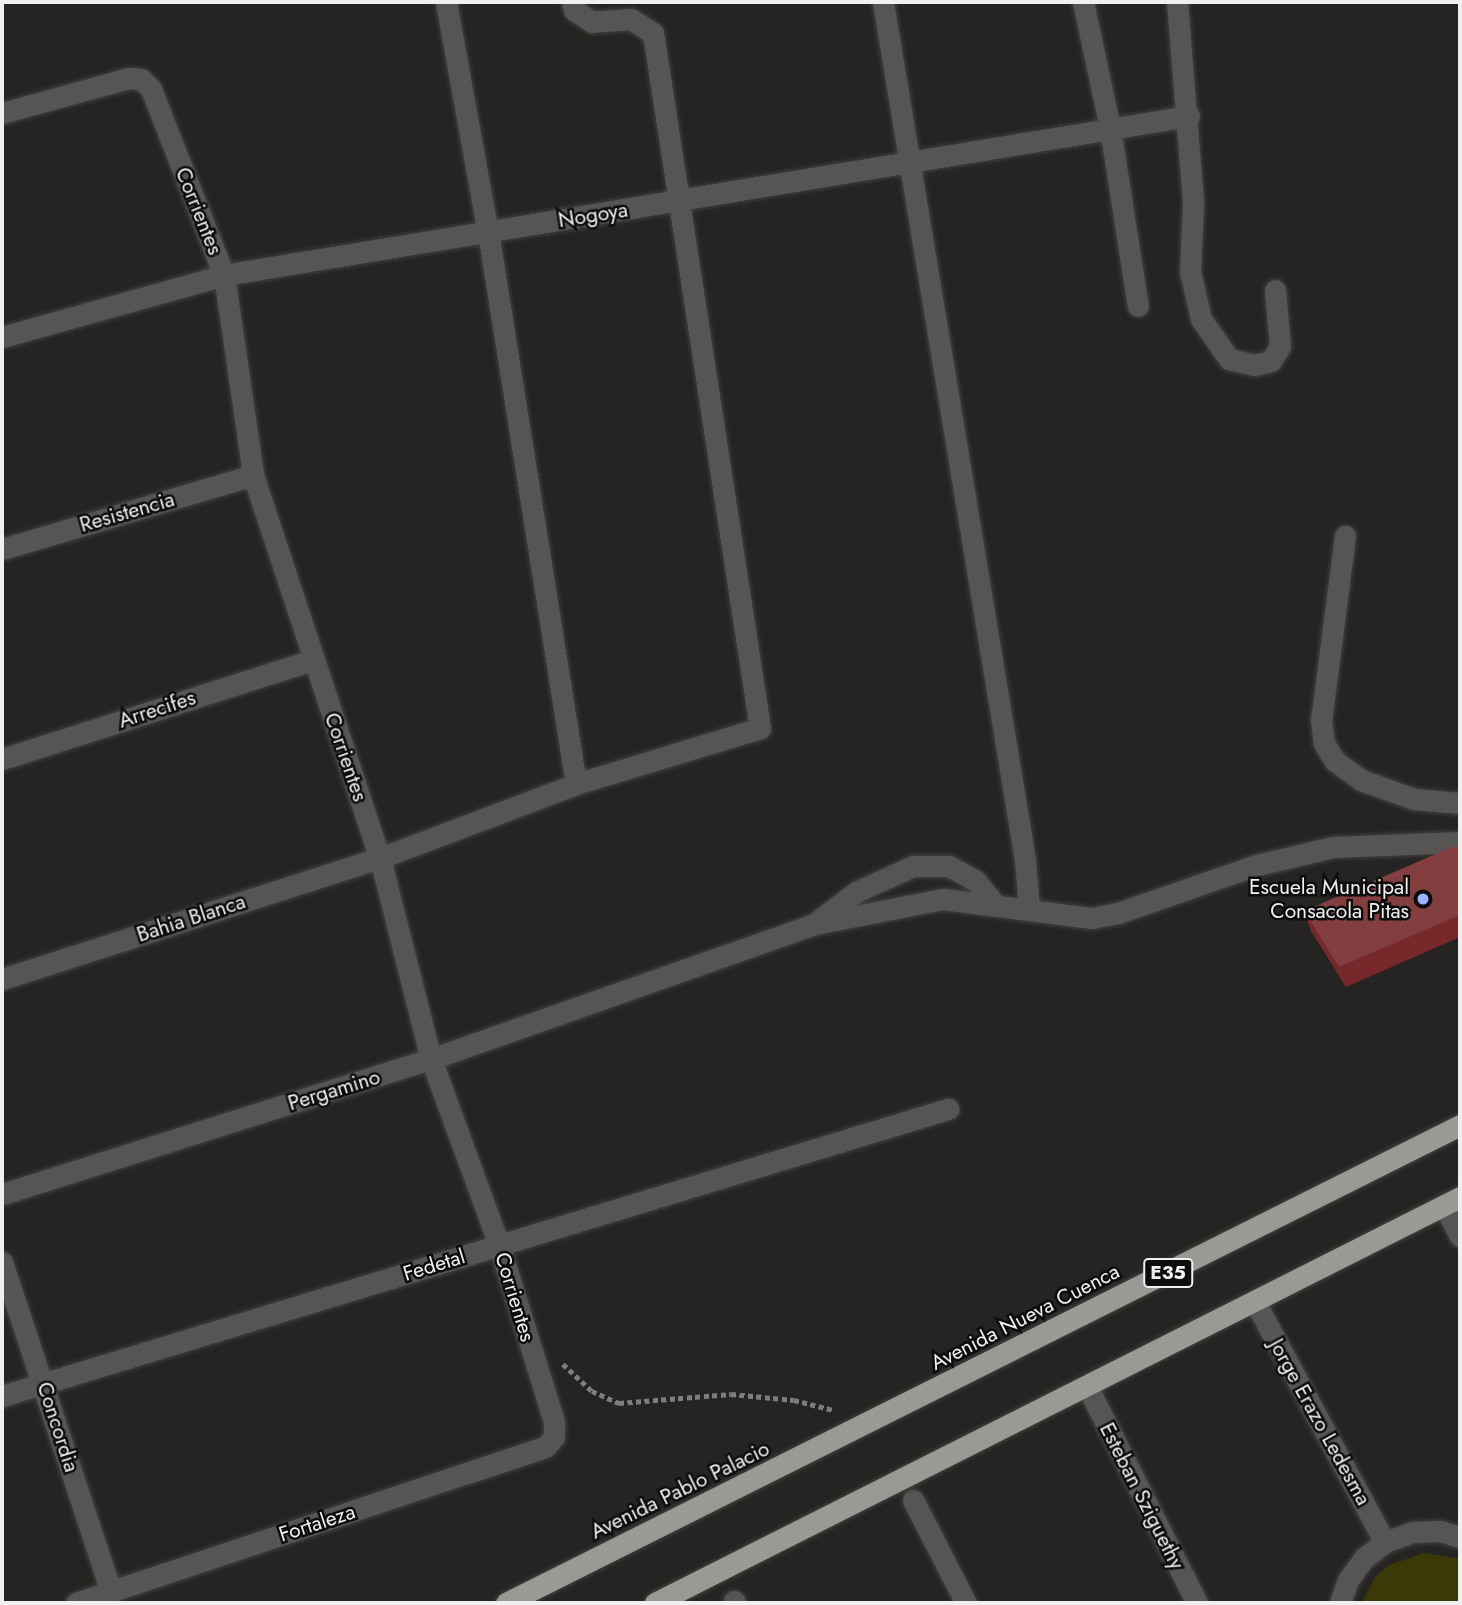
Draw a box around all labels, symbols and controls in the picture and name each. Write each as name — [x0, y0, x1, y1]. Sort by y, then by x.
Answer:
street label: Corrientes — [170, 164, 228, 258]
street label: Nogoya — [556, 197, 630, 233]
street label: Resistencia — [77, 486, 177, 538]
street label: Arrecifes — [115, 685, 199, 733]
street label: Corrientes — [319, 709, 373, 805]
place label: Escuela Municipal Consacola Pitas — [1249, 874, 1409, 924]
street label: Bahia Blanca — [134, 889, 248, 947]
marker: Escuela Municipal Consacola Pitas — [1415, 891, 1431, 907]
street label: Pergamino — [285, 1064, 383, 1116]
street label: Fedetal — [400, 1244, 468, 1286]
street label: Corrientes — [490, 1249, 540, 1345]
road number: E35 — [1142, 1258, 1194, 1288]
street label: Avenida Nueva Cuenca — [927, 1259, 1123, 1375]
street label: Jorge Erazo Ledesma — [1264, 1334, 1376, 1510]
street label: Concordia — [32, 1379, 84, 1475]
street label: Esteban Sziguethy — [1094, 1419, 1190, 1573]
street label: Avenida Pablo Palacio — [586, 1436, 774, 1544]
street label: Fortaleza — [276, 1499, 358, 1547]

